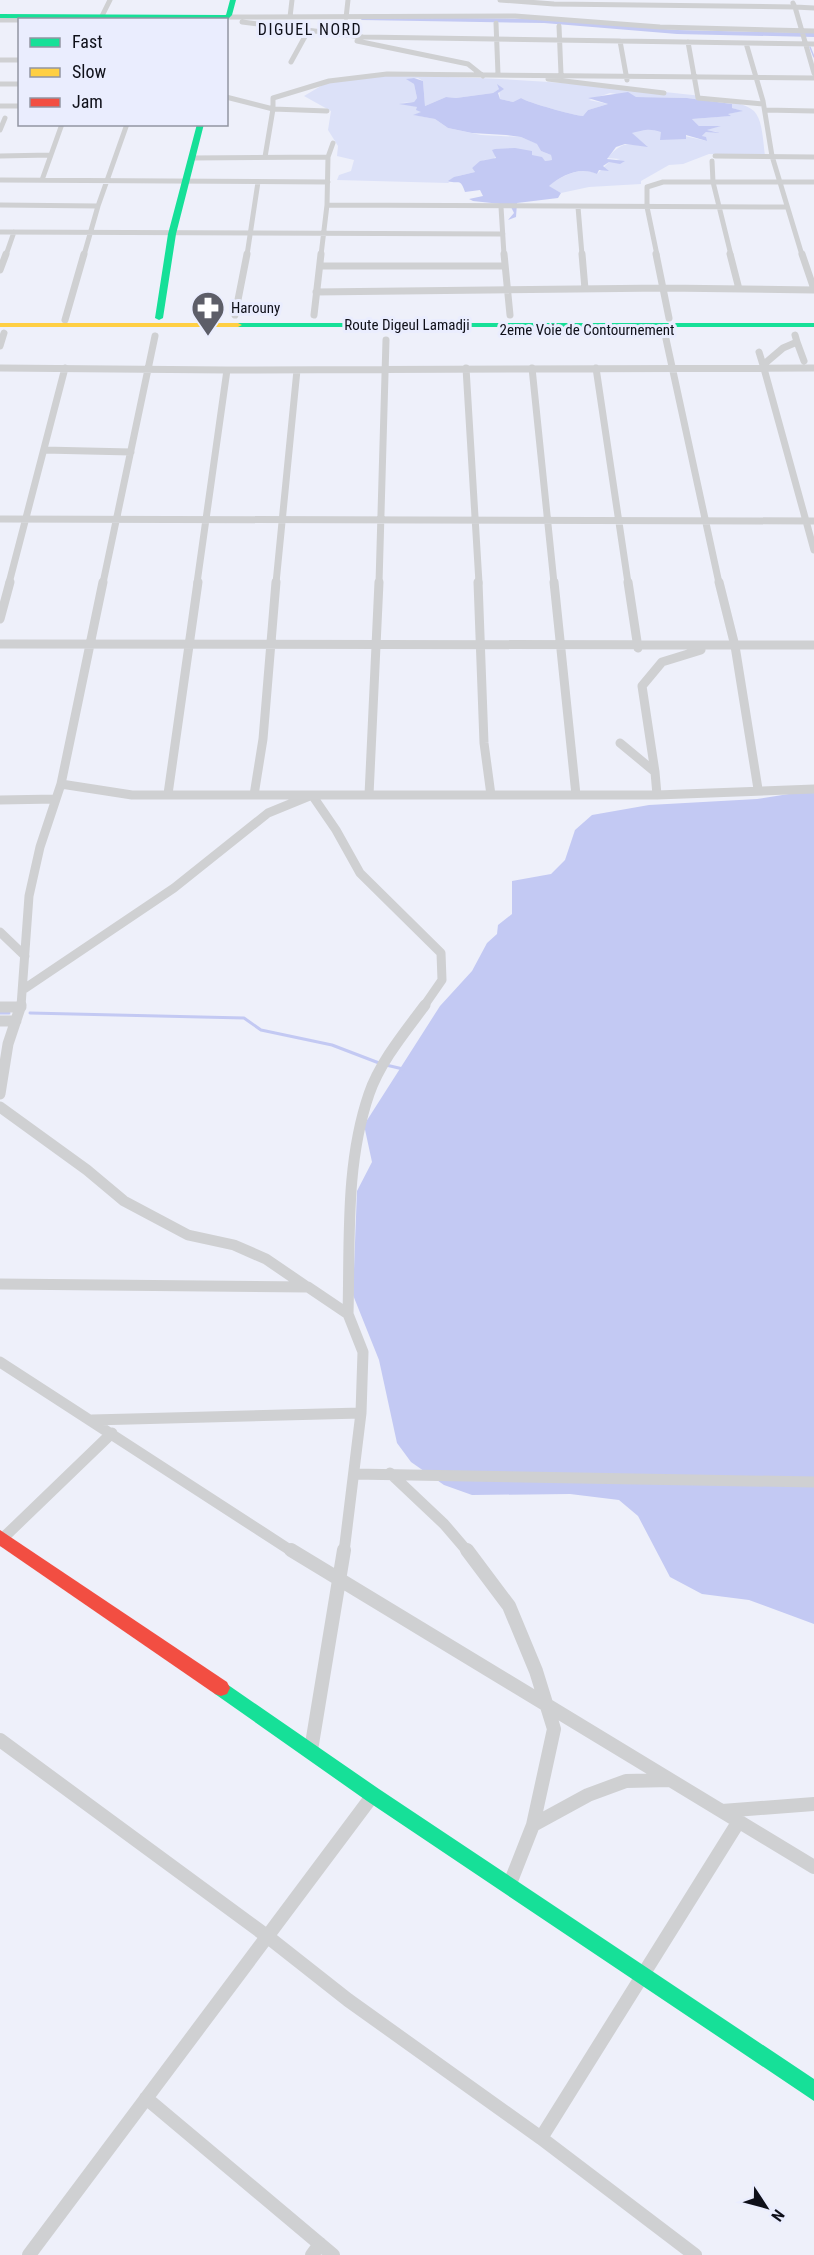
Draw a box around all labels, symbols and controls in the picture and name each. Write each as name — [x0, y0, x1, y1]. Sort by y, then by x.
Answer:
legend — [18, 18, 228, 126]
district label: DIGUEL NORD — [258, 20, 362, 39]
text: Fast — [72, 31, 103, 52]
text: Slow — [72, 61, 107, 82]
text: Jam — [72, 91, 103, 112]
pharmacy icon: Harouny — [190, 290, 226, 337]
place label: Harouny — [231, 299, 280, 317]
street label: Route Digeul Lamadji — [344, 316, 470, 334]
street label: 2eme Voie de Contournement — [500, 321, 674, 339]
north arrow — [736, 2177, 796, 2237]
text: N — [767, 2206, 788, 2225]

